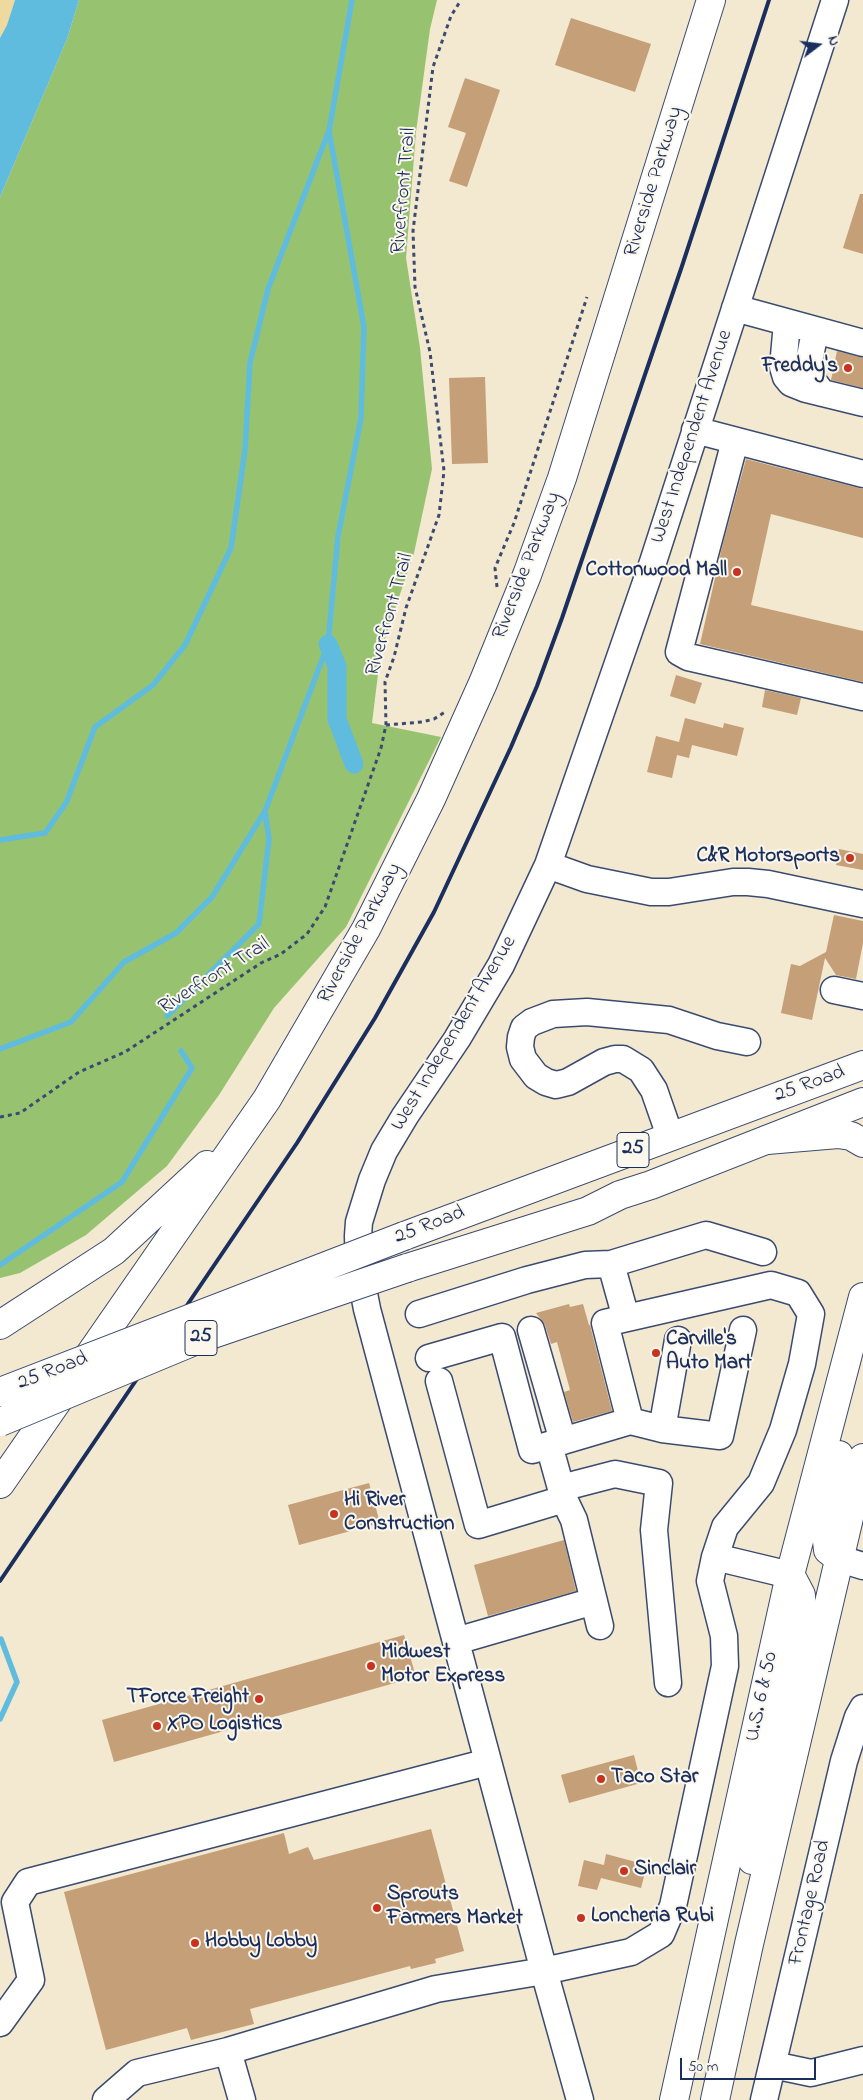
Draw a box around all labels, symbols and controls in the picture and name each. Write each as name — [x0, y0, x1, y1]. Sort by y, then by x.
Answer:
north arrow — [793, 20, 843, 70]
text: N — [822, 34, 844, 48]
street label: Riverside Parkway — [620, 104, 690, 260]
street label: Riverfront Trail — [387, 127, 423, 255]
street label: West Independent Avenue — [647, 327, 739, 547]
place label: Freddy's — [762, 355, 838, 381]
marker: Freddy's — [842, 362, 854, 374]
street label: Riverside Parkway — [488, 489, 568, 643]
street label: Riverfront Trail — [361, 551, 421, 679]
place label: Cottonwood Mall — [586, 559, 727, 585]
marker: Cottonwood Mall — [731, 566, 743, 578]
place label: C&R Motorsports — [697, 845, 840, 871]
marker: C&R Motorsports — [844, 852, 856, 864]
street label: Riverside Parkway — [313, 859, 409, 1009]
street label: West Independent Avenue — [387, 932, 523, 1136]
street label: Riverfront Trail — [155, 933, 275, 1021]
street label: 25 Road — [771, 1061, 849, 1109]
road number: 25 — [617, 1132, 649, 1168]
street label: 25 Road — [391, 1201, 469, 1251]
road number: 25 — [185, 1320, 217, 1356]
place label: Carville's Auto Mart — [666, 1328, 752, 1378]
street label: 25 Road — [14, 1347, 92, 1397]
marker: Carville's Auto Mart — [650, 1347, 662, 1359]
place label: Hi River Construction — [344, 1489, 454, 1539]
marker: Hi River Construction — [328, 1508, 340, 1520]
place label: Midwest Motor Express — [381, 1641, 505, 1691]
street label: U.S. 6 & 50 — [741, 1650, 785, 1744]
marker: Midwest Motor Express — [365, 1660, 377, 1672]
place label: TForce Freight — [127, 1686, 249, 1712]
marker: TForce Freight — [253, 1693, 265, 1705]
place label: XPO Logistics — [167, 1713, 282, 1739]
marker: XPO Logistics — [151, 1720, 163, 1732]
place label: Taco Star — [611, 1766, 698, 1792]
marker: Taco Star — [595, 1773, 607, 1785]
street label: Frontage Road — [784, 1838, 838, 1968]
place label: Sinclair — [634, 1858, 696, 1884]
marker: Sinclair — [618, 1865, 630, 1877]
place label: Sprouts Farmers Market — [387, 1883, 523, 1933]
marker: Sprouts Farmers Market — [371, 1902, 383, 1914]
place label: Loncheria Rubi — [591, 1905, 714, 1931]
marker: Loncheria Rubi — [575, 1912, 587, 1924]
place label: Hobby Lobby — [205, 1930, 317, 1956]
marker: Hobby Lobby — [189, 1937, 201, 1949]
scale bar — [683, 2048, 819, 2080]
text: 50 m — [688, 2056, 718, 2078]

